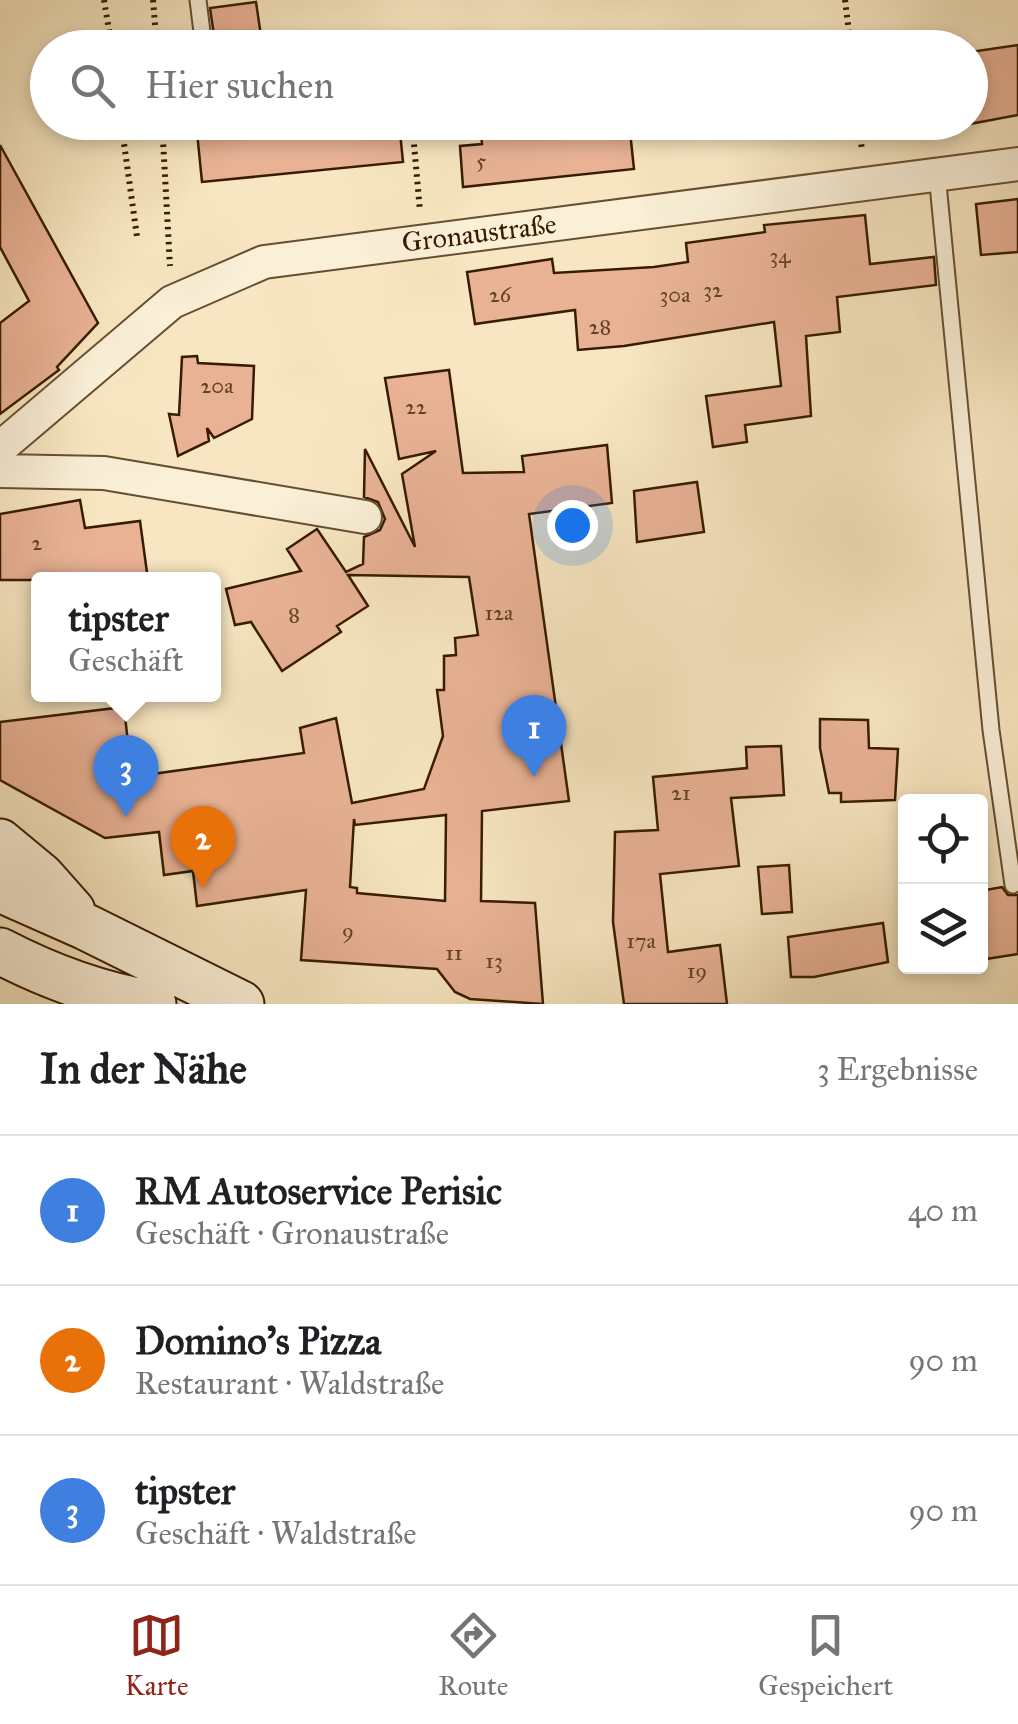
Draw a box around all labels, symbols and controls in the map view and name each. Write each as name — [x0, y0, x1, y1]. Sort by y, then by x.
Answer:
search box — [30, 30, 988, 140]
icon: search — [65, 58, 120, 113]
text: Hier suchen — [145, 62, 334, 108]
house number: 5 — [476, 147, 486, 174]
street label: Gronaustraße — [400, 206, 558, 260]
house number: 34 — [769, 242, 791, 269]
house number: 32 — [703, 276, 723, 303]
house number: 26 — [489, 281, 512, 308]
house number: 30a — [660, 281, 691, 308]
house number: 28 — [589, 313, 611, 340]
house number: 20a — [201, 372, 234, 399]
house number: 22 — [405, 393, 427, 420]
your location — [547, 500, 598, 551]
house number: 2 — [32, 529, 43, 556]
popup — [31, 572, 221, 702]
text: tipster — [68, 595, 169, 641]
house number: 12a — [485, 599, 514, 626]
house number: 8 — [288, 601, 300, 628]
text: Geschäft — [68, 641, 184, 680]
pin: 1 — [502, 694, 566, 777]
pin: 3 — [94, 734, 158, 817]
house number: 21 — [671, 779, 691, 806]
map controls — [898, 794, 988, 974]
button: locate — [898, 794, 988, 884]
pin: 2 — [170, 806, 236, 888]
button: layers — [898, 884, 988, 974]
house number: 9 — [342, 917, 354, 944]
house number: 17a — [626, 927, 657, 954]
house number: 11 — [445, 939, 463, 966]
house number: 13 — [485, 947, 503, 974]
house number: 19 — [687, 957, 707, 984]
text: In der Nähe — [40, 1043, 247, 1095]
text: 3 Ergebnisse — [817, 1050, 978, 1089]
text: RM Autoservice Perisic — [135, 1168, 502, 1214]
text: 1 — [66, 1191, 79, 1230]
text: 40 m — [908, 1191, 978, 1230]
text: Geschäft · Gronaustraße — [135, 1214, 449, 1253]
text: Domino's Pizza — [135, 1318, 381, 1364]
text: 2 — [65, 1341, 80, 1380]
text: 90 m — [908, 1341, 978, 1380]
text: Restaurant · Waldstraße — [135, 1364, 444, 1403]
text: tipster — [135, 1468, 235, 1514]
text: 3 — [66, 1491, 79, 1530]
text: 90 m — [908, 1491, 978, 1530]
text: Geschäft · Waldstraße — [135, 1514, 416, 1553]
tab: Karte — [125, 1608, 189, 1703]
tab: Route — [438, 1608, 509, 1703]
tab: Gespeichert — [758, 1608, 893, 1703]

